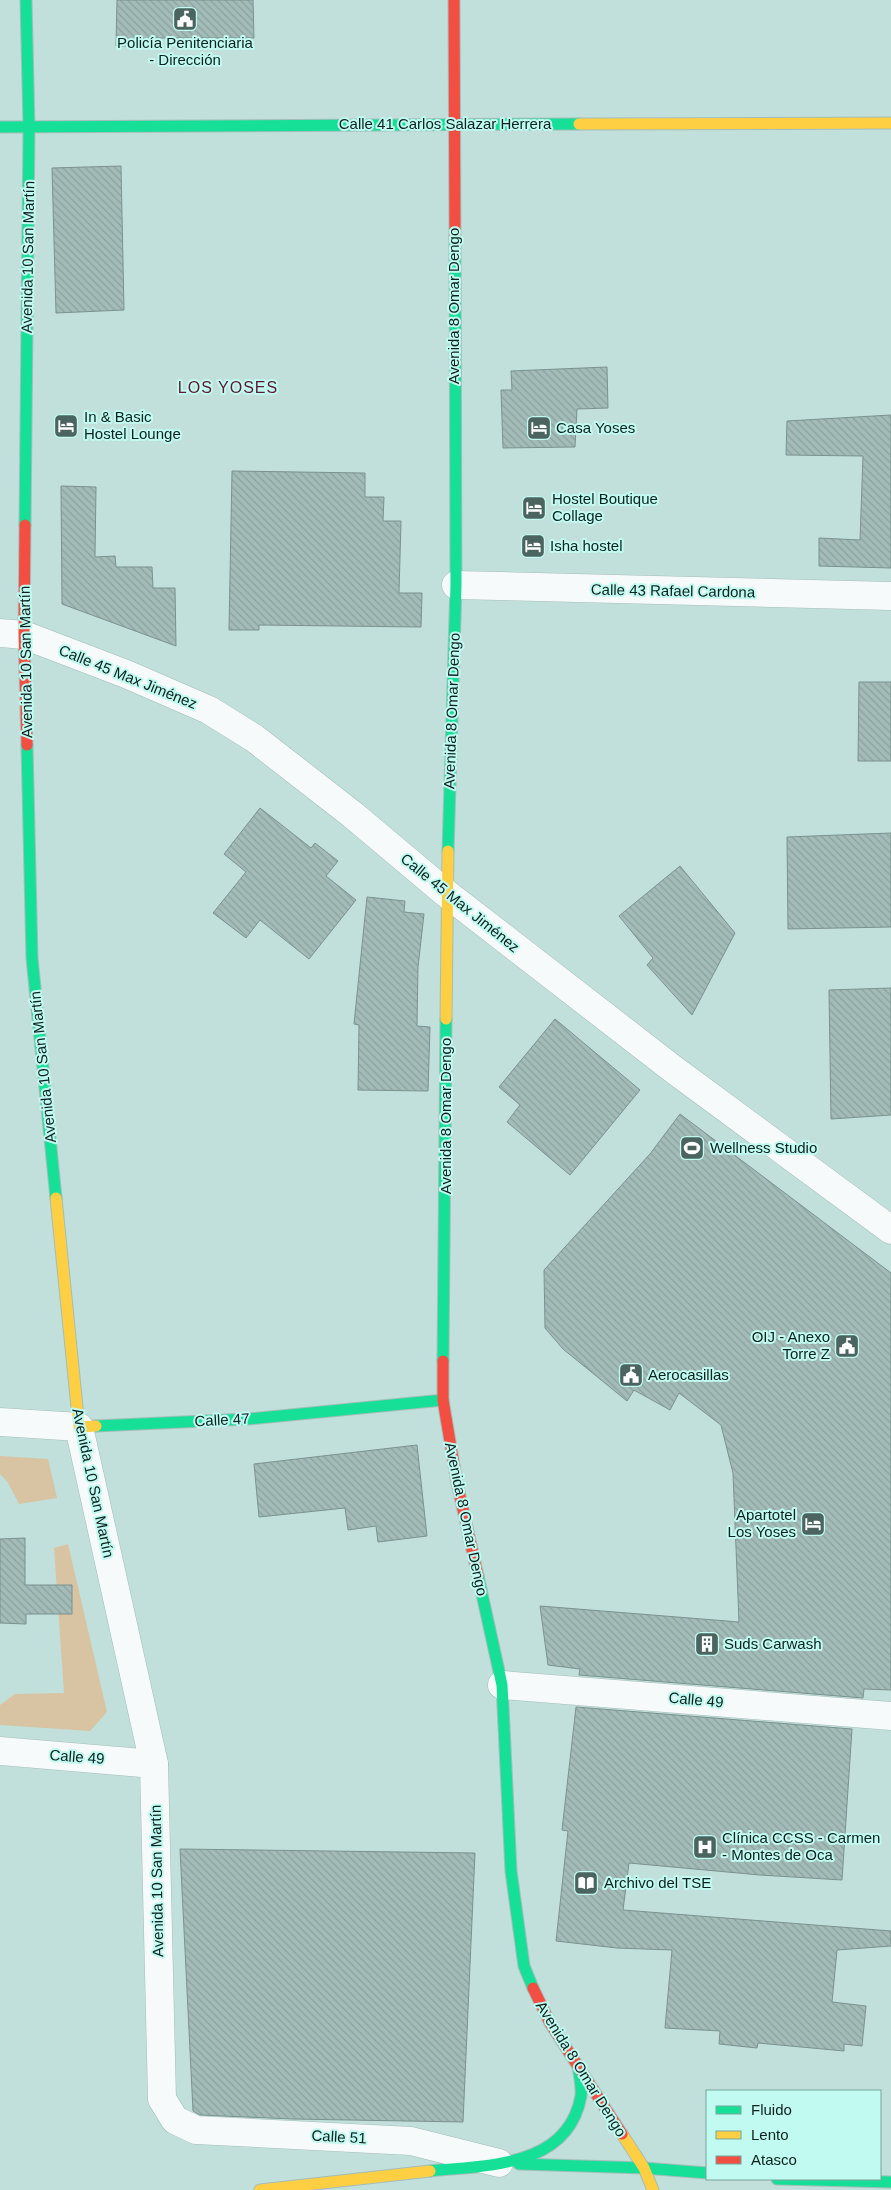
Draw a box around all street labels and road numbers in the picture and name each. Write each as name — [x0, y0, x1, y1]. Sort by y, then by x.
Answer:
street label: Calle 41 Carlos Salazar Herrera — [339, 115, 552, 132]
street label: Avenida 10 San Martín — [18, 181, 37, 333]
street label: Avenida 8 Omar Dengo — [445, 228, 462, 384]
street label: Calle 43 Rafael Cardona — [591, 581, 756, 600]
street label: Avenida 10 San Martín — [16, 586, 35, 738]
street label: Avenida 8 Omar Dengo — [440, 632, 463, 789]
street label: Calle 45 Max Jiménez — [57, 641, 200, 712]
street label: Calle 45 Max Jiménez — [398, 850, 523, 956]
street label: Avenida 10 San Martín — [26, 990, 59, 1144]
street label: Avenida 8 Omar Dengo — [437, 1038, 454, 1194]
street label: Avenida 10 San Martín — [69, 1407, 118, 1559]
street label: Calle 47 — [194, 1410, 250, 1429]
street label: Avenida 8 Omar Dengo — [442, 1441, 491, 1597]
street label: Calle 49 — [668, 1689, 724, 1710]
street label: Calle 49 — [49, 1746, 105, 1767]
street label: Avenida 10 San Martín — [147, 1805, 166, 1957]
street label: Avenida 8 Omar Dengo — [533, 1998, 630, 2140]
street label: Calle 51 — [311, 2127, 367, 2146]

